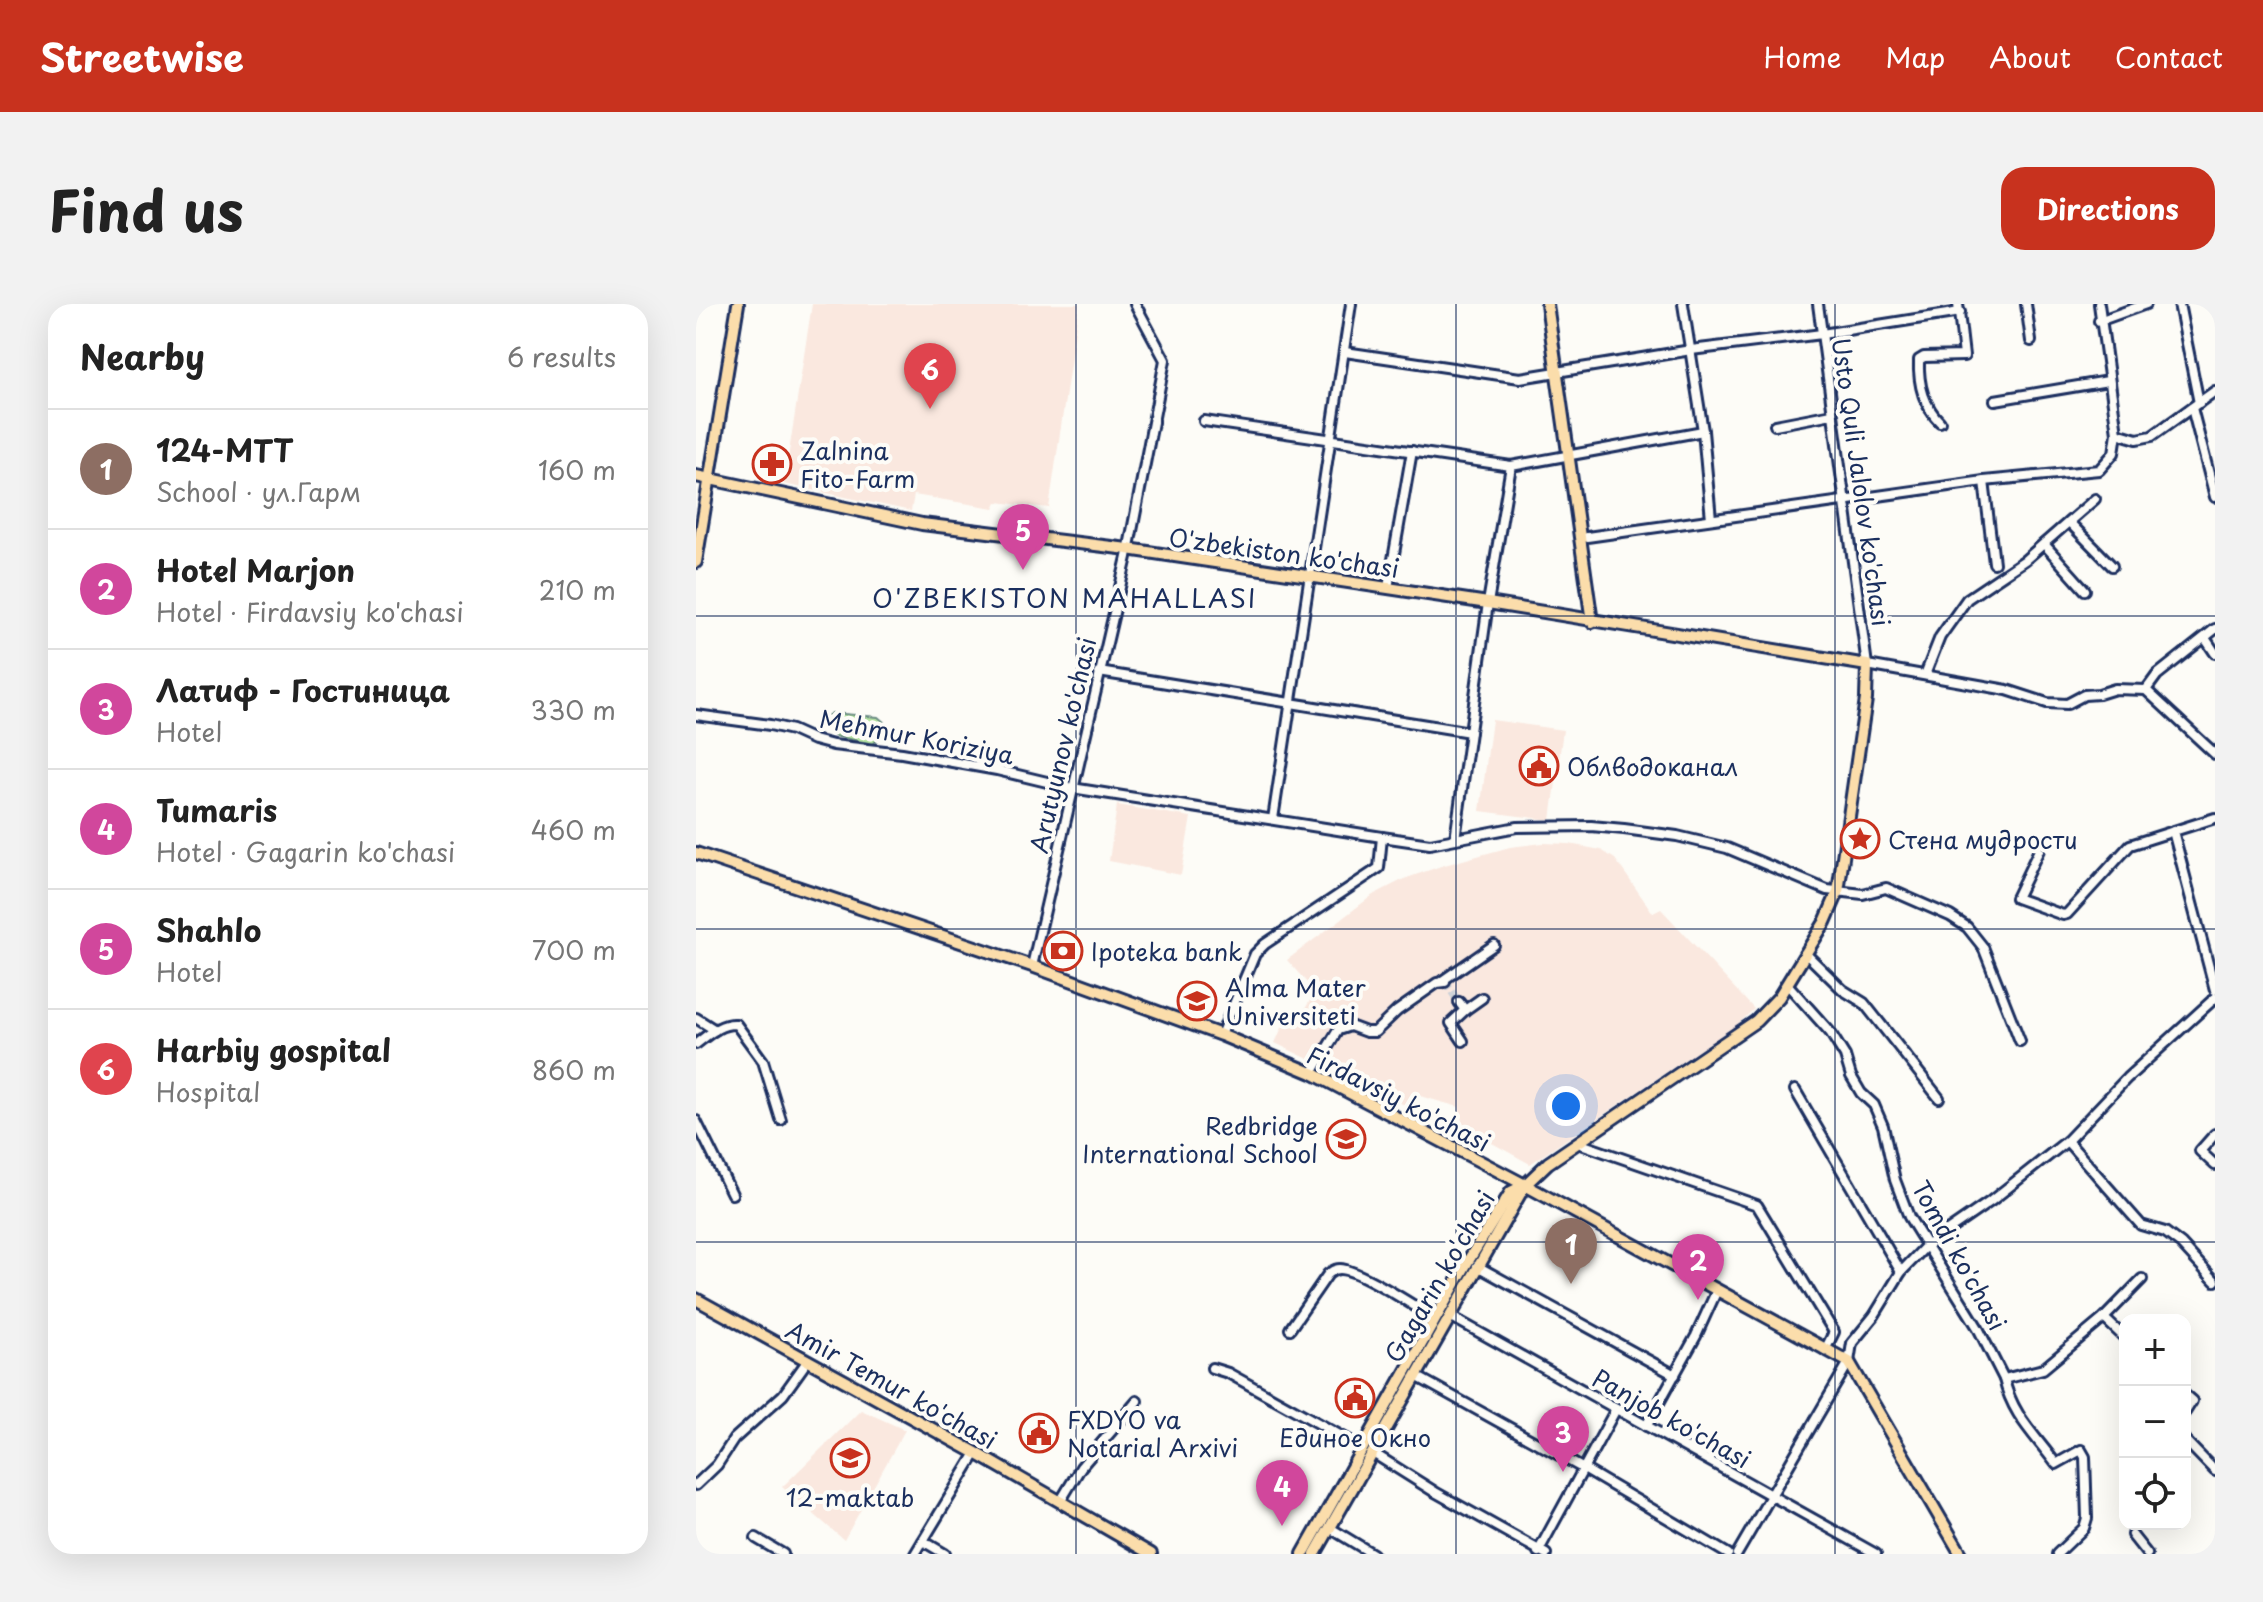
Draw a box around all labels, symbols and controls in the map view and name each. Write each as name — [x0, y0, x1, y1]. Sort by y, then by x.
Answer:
text: Streetwise — [40, 28, 244, 85]
text: Home — [1763, 35, 1841, 78]
text: Map — [1885, 35, 1945, 78]
text: About — [1989, 35, 2071, 78]
text: Contact — [2115, 35, 2223, 78]
text: Find us — [48, 166, 244, 251]
button: Directions — [2001, 167, 2215, 250]
text: Nearby — [80, 330, 205, 382]
street label: Usto Quli Jalolov ko'chasi — [1824, 335, 1900, 629]
text: 6 results — [507, 337, 616, 376]
pin: 6 — [904, 343, 956, 409]
text: 124-MTT — [156, 427, 293, 472]
place label: Zalnina Fito-Farm — [800, 432, 915, 496]
pharmacy icon: Zalnina Fito-Farm — [751, 443, 793, 485]
text: 1 — [100, 450, 112, 489]
text: 160 m — [538, 450, 616, 489]
text: School · ул.Гарм — [156, 472, 361, 511]
pin: 5 — [997, 504, 1049, 570]
street label: O'zbekiston ko'chasi — [1167, 518, 1401, 586]
text: Hotel Marjon — [156, 547, 355, 592]
text: 2 — [97, 570, 115, 609]
text: 210 m — [539, 570, 616, 609]
district label: O'ZBEKISTON MAHALLASI — [872, 578, 1258, 617]
text: Hotel · Firdavsiy ko'chasi — [156, 592, 464, 631]
street label: Arutyunov ko'chasi — [1020, 633, 1104, 857]
text: Латиф - Гостиница — [156, 667, 450, 712]
text: 3 — [97, 690, 115, 729]
text: 330 m — [531, 690, 616, 729]
street label: Mehmur Koriziya — [817, 700, 1017, 772]
text: Hotel — [156, 712, 222, 751]
public building icon: Облводоканал — [1518, 745, 1560, 787]
place label: Облводоканал — [1567, 748, 1738, 784]
text: Tumaris — [156, 787, 277, 832]
text: 4 — [97, 810, 115, 849]
text: 460 m — [531, 810, 616, 849]
place icon: Стена мудрости — [1839, 818, 1881, 860]
place label: Стена мудрости — [1888, 821, 2078, 857]
text: Hotel · Gagarin ko'chasi — [156, 832, 455, 871]
text: Shahlo — [156, 907, 261, 952]
text: 5 — [98, 930, 114, 969]
text: 700 m — [532, 930, 616, 969]
bank icon: Ipoteka bank — [1042, 930, 1084, 972]
place label: Ipoteka bank — [1091, 933, 1243, 969]
text: Hotel — [156, 952, 222, 991]
place label: Alma Mater Universiteti — [1225, 969, 1367, 1033]
school or university icon: Alma Mater Universiteti — [1176, 980, 1218, 1022]
text: Harbiy gospital — [156, 1027, 391, 1072]
street label: Firdavsiy ko'chasi — [1301, 1036, 1497, 1160]
text: 6 — [97, 1050, 115, 1089]
text: 860 m — [532, 1050, 616, 1089]
text: Hospital — [156, 1072, 260, 1111]
your location — [1546, 1086, 1586, 1126]
place label: Redbridge International School — [1082, 1107, 1318, 1171]
school or university icon: Redbridge International School — [1325, 1118, 1367, 1160]
street label: Tomdi ko'chasi — [1904, 1173, 2016, 1337]
street label: Gagarin ko'chasi — [1375, 1183, 1503, 1369]
pin: 1 — [1545, 1218, 1597, 1284]
pin: 2 — [1672, 1234, 1724, 1300]
street label: Amir Temur ko'chasi — [780, 1311, 1004, 1457]
map controls — [2119, 1314, 2191, 1530]
button: + — [2119, 1314, 2191, 1386]
street label: Panjob ko'chasi — [1586, 1360, 1758, 1476]
public building icon: Единое Окно — [1334, 1377, 1376, 1419]
button: − — [2119, 1386, 2191, 1458]
place label: FXDYO va Notarial Arxivi — [1067, 1401, 1238, 1465]
pin: 3 — [1537, 1406, 1589, 1472]
public building icon: FXDYO va Notarial Arxivi — [1018, 1412, 1060, 1454]
place label: Единое Окно — [1279, 1419, 1431, 1455]
school or university icon: 12-maktab — [829, 1437, 871, 1479]
button: locate — [2119, 1458, 2191, 1530]
pin: 4 — [1256, 1460, 1308, 1526]
place label: 12-maktab — [786, 1479, 914, 1515]

